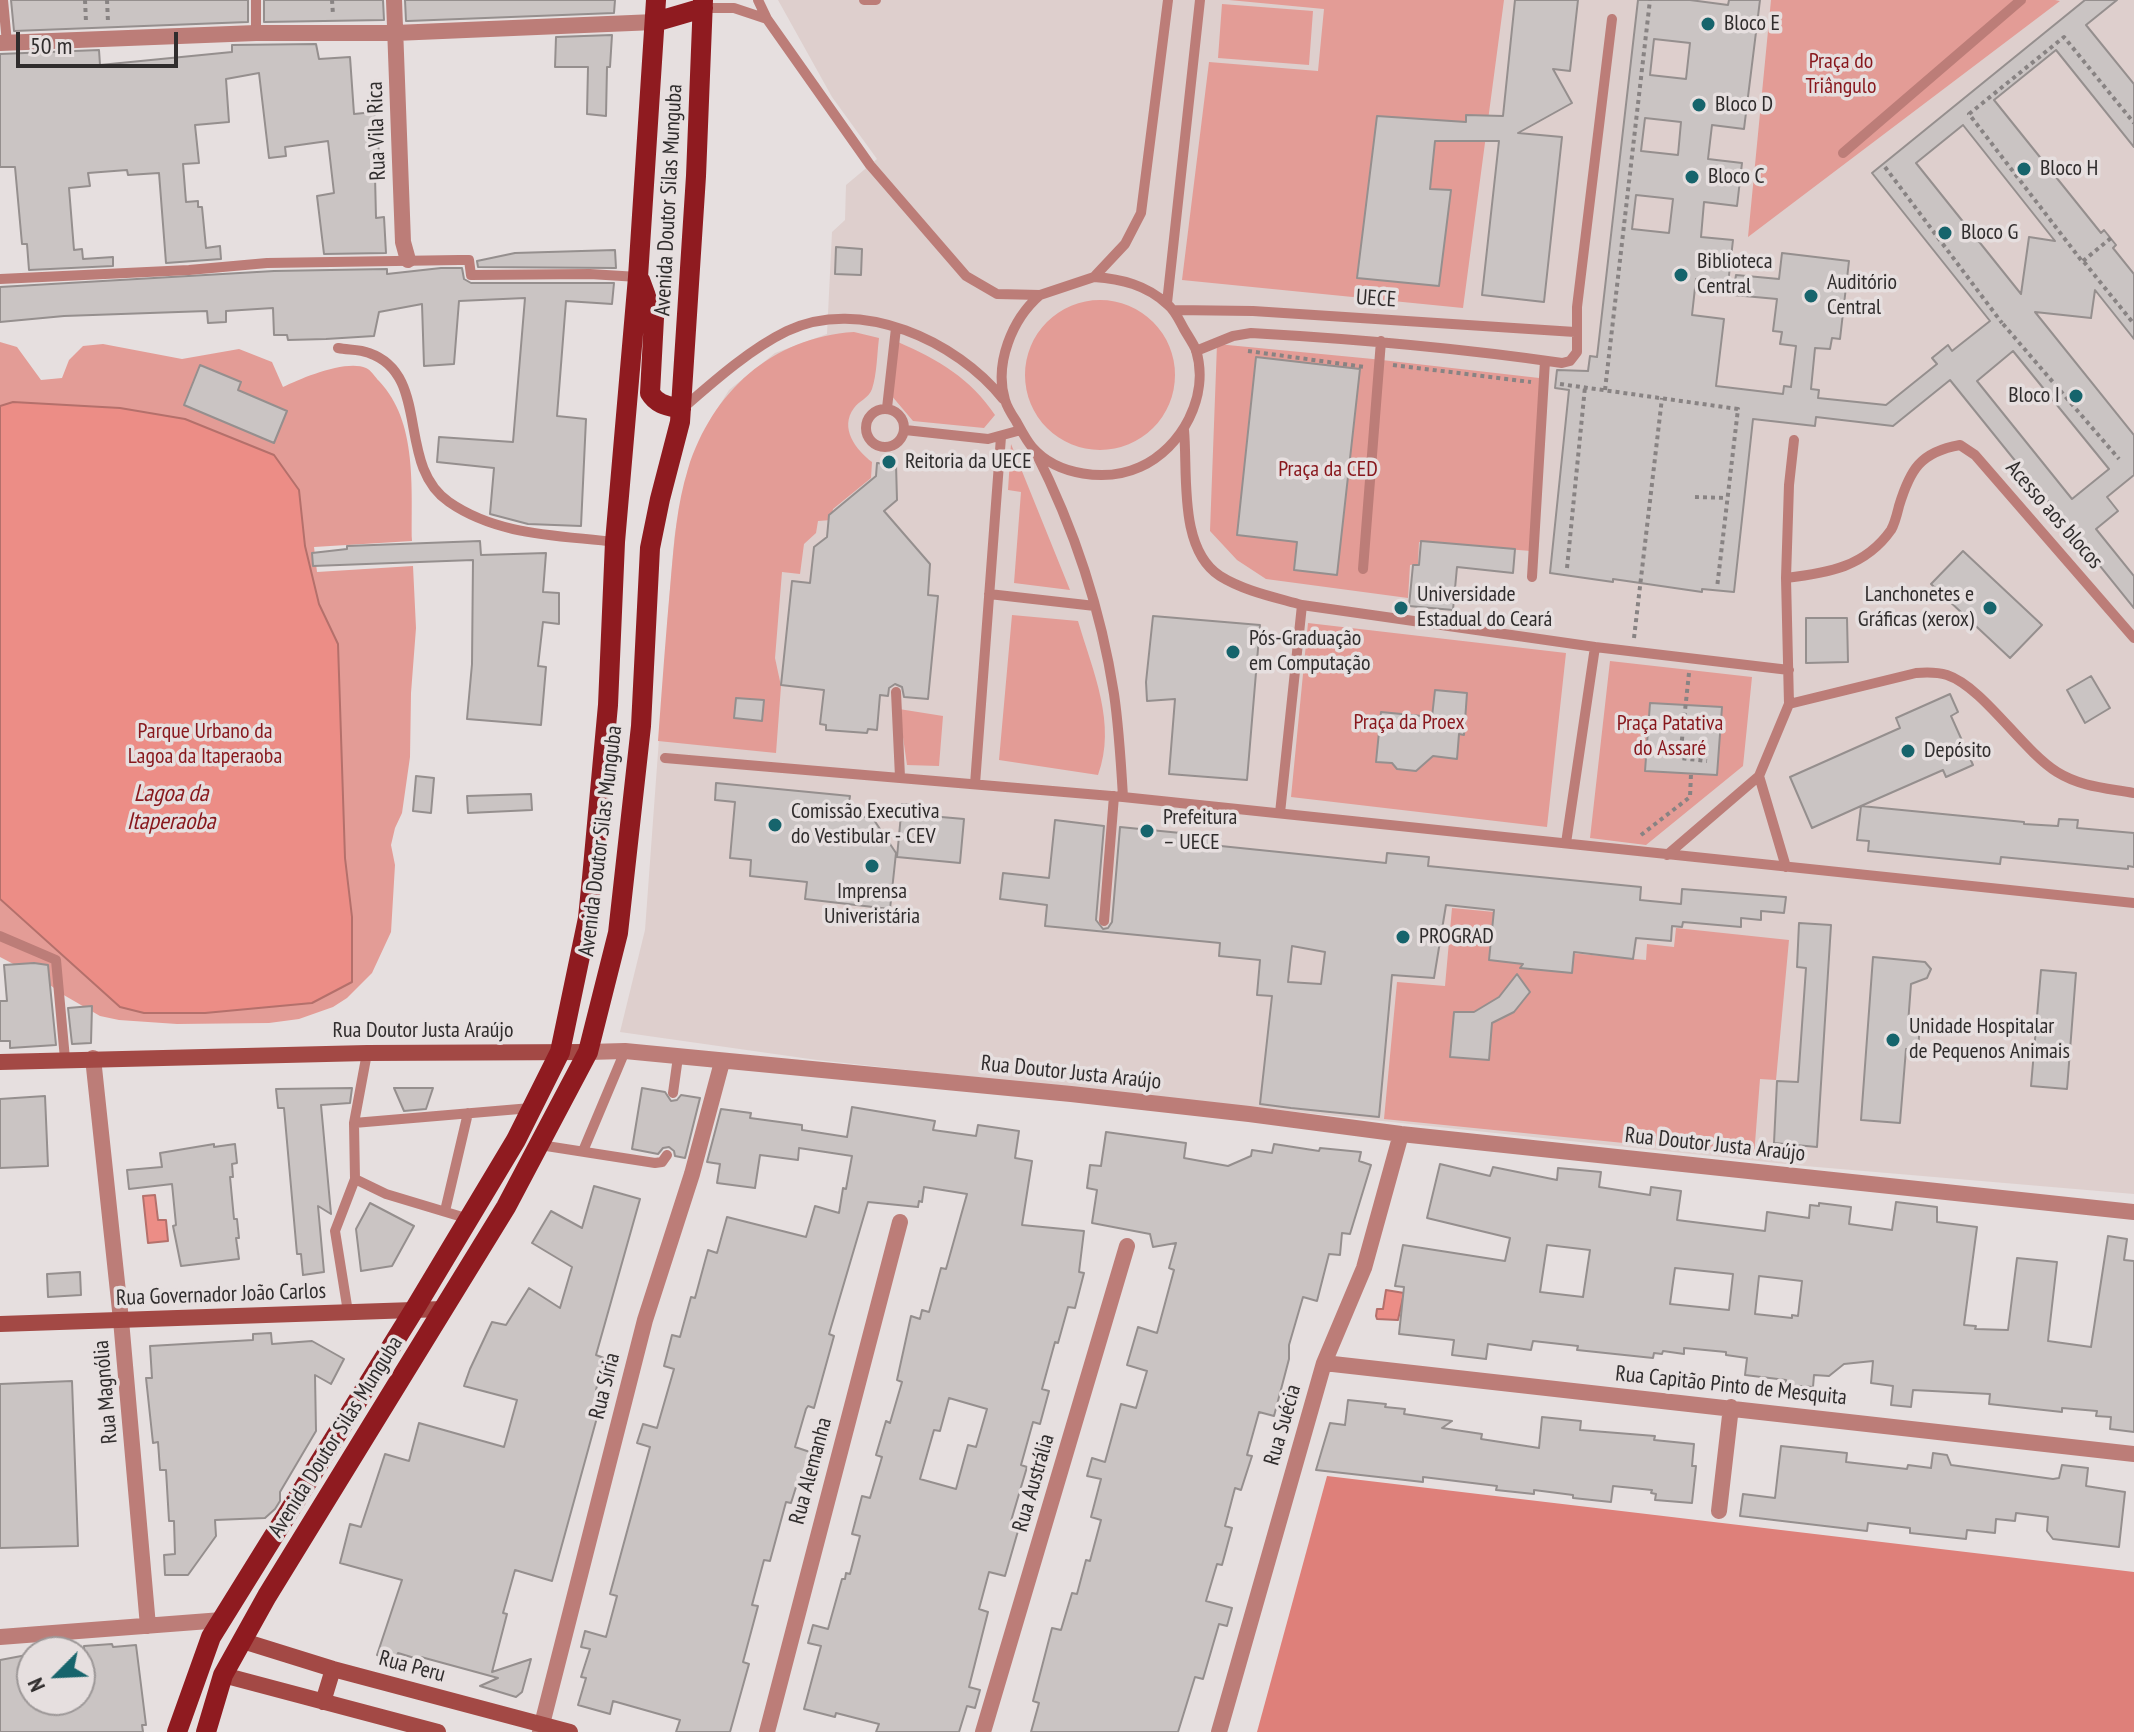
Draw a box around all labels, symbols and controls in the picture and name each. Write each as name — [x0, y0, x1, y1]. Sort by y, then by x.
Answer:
place label: Bloco E — [1724, 11, 1780, 37]
marker: Bloco E — [1699, 15, 1717, 33]
scale bar — [20, 16, 182, 66]
text: 50 m — [30, 30, 72, 61]
park label: Praça do Triângulo — [1806, 49, 1876, 100]
street label: Rua Vila Rica — [362, 81, 392, 181]
street label: Avenida Doutor Silas Munguba — [650, 83, 688, 317]
place label: Bloco D — [1715, 92, 1773, 118]
marker: Bloco D — [1690, 96, 1708, 114]
place label: Bloco H — [2040, 156, 2098, 182]
marker: Bloco H — [2015, 160, 2033, 178]
place label: Bloco C — [1708, 164, 1765, 190]
marker: Bloco C — [1683, 168, 1701, 186]
place label: Bloco G — [1961, 220, 2018, 246]
marker: Bloco G — [1936, 224, 1954, 242]
place label: Biblioteca Central — [1697, 249, 1773, 300]
marker: Biblioteca Central — [1672, 266, 1690, 284]
place label: Auditório Central — [1827, 270, 1897, 322]
street label: UECE — [1355, 284, 1397, 314]
marker: Auditório Central — [1802, 287, 1820, 305]
place label: Bloco I — [2008, 383, 2060, 409]
marker: Bloco I — [2067, 387, 2085, 405]
place label: Reitoria da UECE — [905, 449, 1032, 475]
marker: Reitoria da UECE — [880, 453, 898, 471]
street label: Acesso aos blocos — [2000, 455, 2108, 575]
park label: Praça da CED — [1278, 457, 1378, 483]
place label: Universidade Estadual do Ceará — [1417, 582, 1552, 634]
place label: Lanchonetes e Gráficas (xerox) — [1858, 582, 1974, 634]
marker: Universidade Estadual do Ceará — [1392, 599, 1410, 617]
marker: Lanchonetes e Gráficas (xerox) — [1981, 599, 1999, 617]
place label: Pós-Graduação em Computação — [1249, 626, 1370, 678]
marker: Pós-Graduação em Computação — [1224, 643, 1242, 661]
park label: Praça da Proex — [1353, 710, 1465, 736]
park label: Praça Patativa do Assaré — [1617, 711, 1723, 762]
park label: Parque Urbano da Lagoa da Itaperaoba — [128, 719, 282, 770]
street label: Avenida Doutor Silas Munguba — [574, 724, 628, 958]
place label: Depósito — [1924, 738, 1991, 764]
marker: Depósito — [1899, 742, 1917, 760]
water label: Lagoa da Itaperaoba — [127, 780, 215, 836]
place label: Comissão Executiva do Vestibular - CEV — [791, 799, 939, 850]
place label: Prefeitura – UECE — [1163, 805, 1237, 856]
marker: Comissão Executiva do Vestibular - CEV — [766, 816, 784, 834]
marker: Prefeitura – UECE — [1138, 822, 1156, 840]
marker: Imprensa Univeristária — [863, 857, 881, 875]
place label: Imprensa Univeristária — [824, 879, 920, 930]
place label: PROGRAD — [1419, 924, 1494, 950]
marker: PROGRAD — [1394, 928, 1412, 946]
place label: Unidade Hospitalar de Pequenos Animais — [1909, 1014, 2070, 1066]
street label: Rua Doutor Justa Araújo — [332, 1018, 514, 1044]
marker: Unidade Hospitalar de Pequenos Animais — [1884, 1031, 1902, 1049]
street label: Rua Doutor Justa Araújo — [980, 1050, 1162, 1096]
street label: Rua Doutor Justa Araújo — [1624, 1122, 1806, 1168]
street label: Rua Governador João Carlos — [116, 1278, 326, 1312]
street label: Avenida Doutor Silas Munguba — [263, 1332, 409, 1542]
street label: Rua Magnólia — [88, 1339, 124, 1445]
street label: Rua Síria — [584, 1350, 626, 1422]
street label: Rua Capitão Pinto de Mesquita — [1614, 1361, 1848, 1411]
street label: Rua Suécia — [1259, 1382, 1307, 1468]
street label: Rua Alemanha — [784, 1415, 838, 1527]
street label: Rua Austrália — [1007, 1431, 1061, 1535]
north arrow — [16, 1636, 96, 1716]
street label: Rua Peru — [376, 1646, 448, 1688]
text: N — [21, 1674, 51, 1696]

